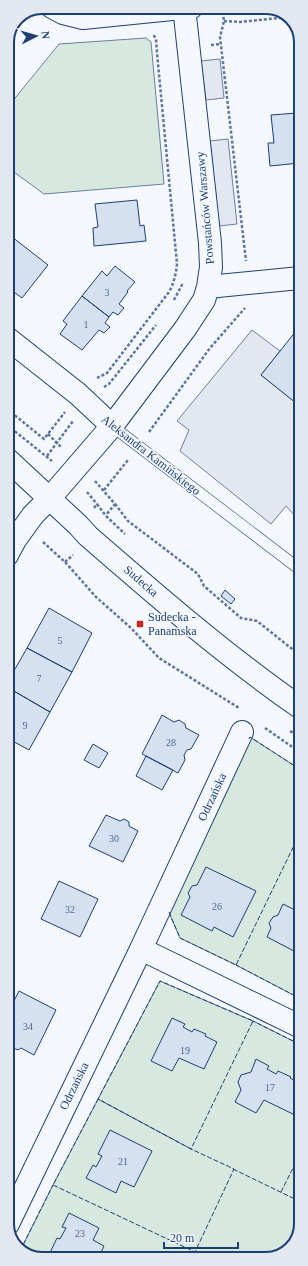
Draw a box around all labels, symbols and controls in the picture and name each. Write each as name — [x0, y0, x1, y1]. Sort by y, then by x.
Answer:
north arrow — [16, 16, 56, 56]
text: N — [40, 30, 52, 40]
street label: Powstańców Warszawy — [193, 151, 217, 265]
house number: 3 — [105, 287, 110, 298]
house number: 1 — [84, 319, 89, 330]
street label: Aleksandra Kamińskiego — [99, 412, 203, 498]
street label: Sudecka — [121, 562, 161, 600]
place label: Sudecka - Panamska — [148, 610, 197, 638]
marker: Sudecka - Panamska — [135, 619, 145, 629]
house number: 5 — [58, 635, 63, 646]
house number: 7 — [37, 673, 42, 684]
house number: 9 — [23, 720, 28, 731]
house number: 28 — [166, 737, 176, 748]
street label: Odrzańska — [195, 770, 229, 823]
house number: 30 — [109, 833, 119, 844]
house number: 26 — [212, 901, 222, 912]
house number: 32 — [65, 904, 75, 915]
house number: 34 — [23, 1021, 33, 1032]
house number: 19 — [180, 1045, 190, 1056]
street label: Odrzańska — [56, 1059, 92, 1112]
house number: 17 — [265, 1082, 275, 1093]
house number: 21 — [118, 1156, 128, 1167]
scale bar — [164, 1224, 238, 1250]
house number: 23 — [75, 1228, 85, 1239]
text: 20 m — [170, 1231, 195, 1245]

